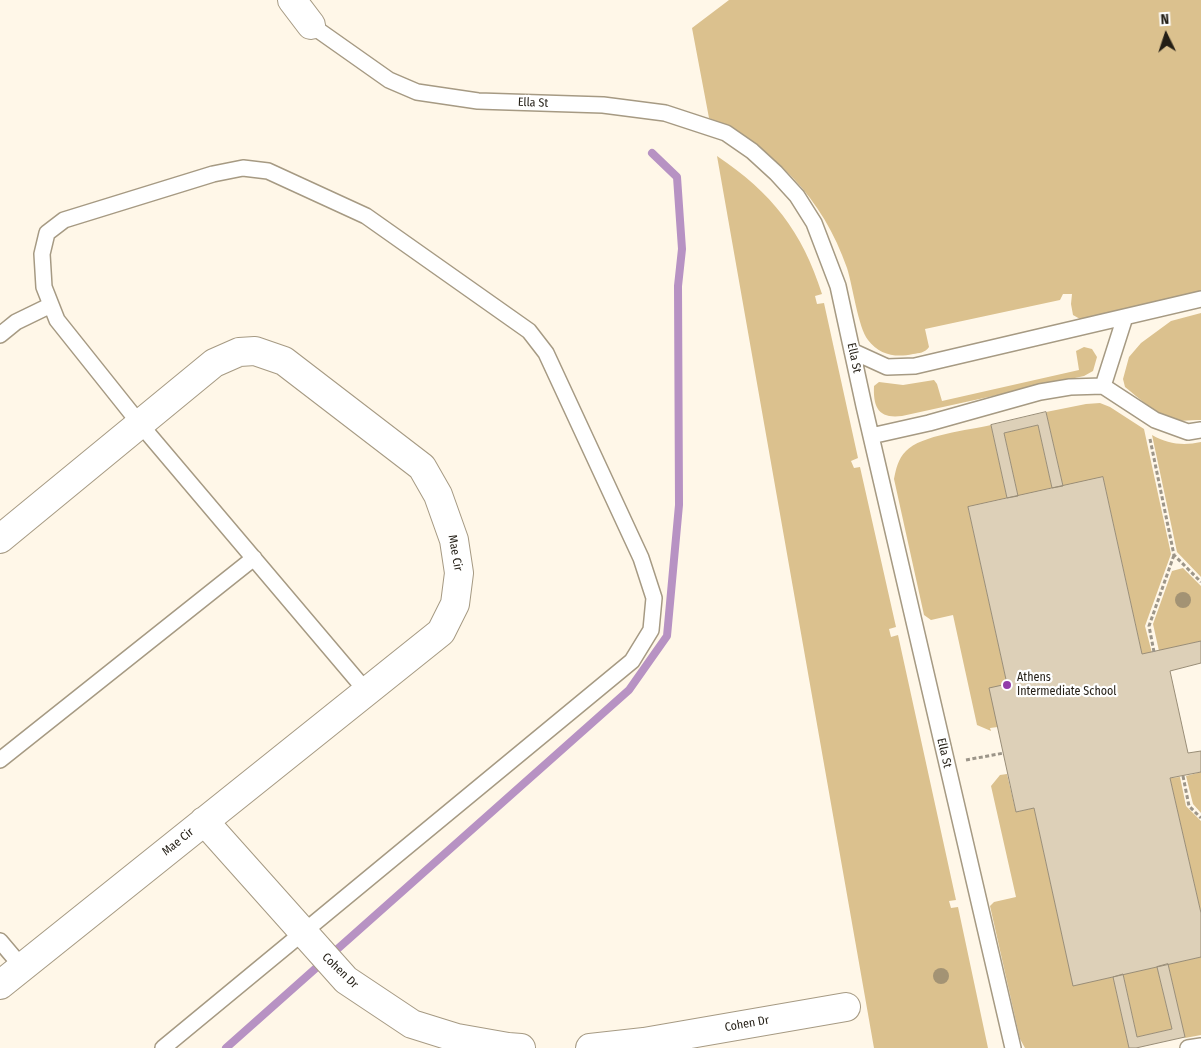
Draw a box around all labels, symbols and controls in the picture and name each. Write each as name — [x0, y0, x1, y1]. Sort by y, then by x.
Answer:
north arrow — [1141, 10, 1191, 60]
text: N — [1160, 11, 1170, 28]
street label: Ella St — [518, 95, 548, 111]
street label: Ella St — [844, 342, 864, 374]
street label: Mae Cir — [445, 534, 465, 572]
place label: Athens Intermediate School — [1017, 671, 1117, 699]
marker: Athens Intermediate School — [1001, 679, 1013, 691]
street label: Ella St — [934, 737, 954, 769]
street label: Mae Cir — [159, 825, 197, 859]
street label: Cohen Dr — [319, 950, 361, 992]
street label: Cohen Dr — [724, 1013, 770, 1035]

